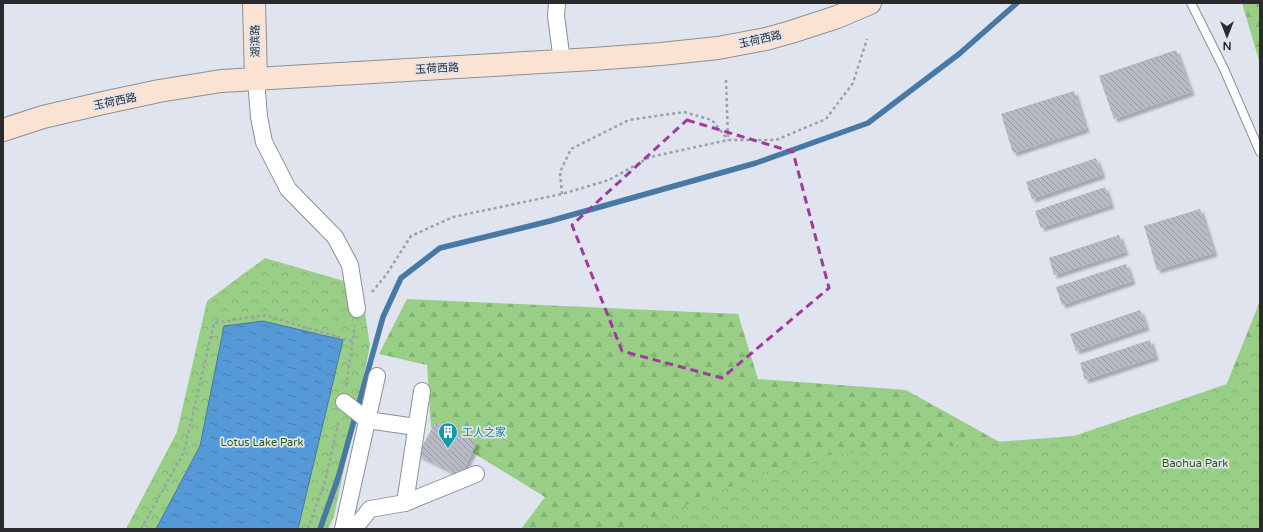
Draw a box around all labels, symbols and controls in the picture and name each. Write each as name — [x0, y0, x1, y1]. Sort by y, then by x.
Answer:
north arrow — [1207, 16, 1247, 56]
street label: 湖滨路 — [249, 24, 262, 58]
street label: 玉荷西路 — [737, 28, 783, 51]
text: N — [1223, 39, 1231, 52]
street label: 玉荷西路 — [415, 61, 459, 76]
street label: 玉荷西路 — [92, 91, 138, 112]
building icon: 工人之家 — [437, 421, 459, 449]
place label: 工人之家 — [462, 426, 506, 439]
park label: Lotus Lake Park — [220, 436, 304, 449]
park label: Baohua Park — [1162, 457, 1228, 470]

